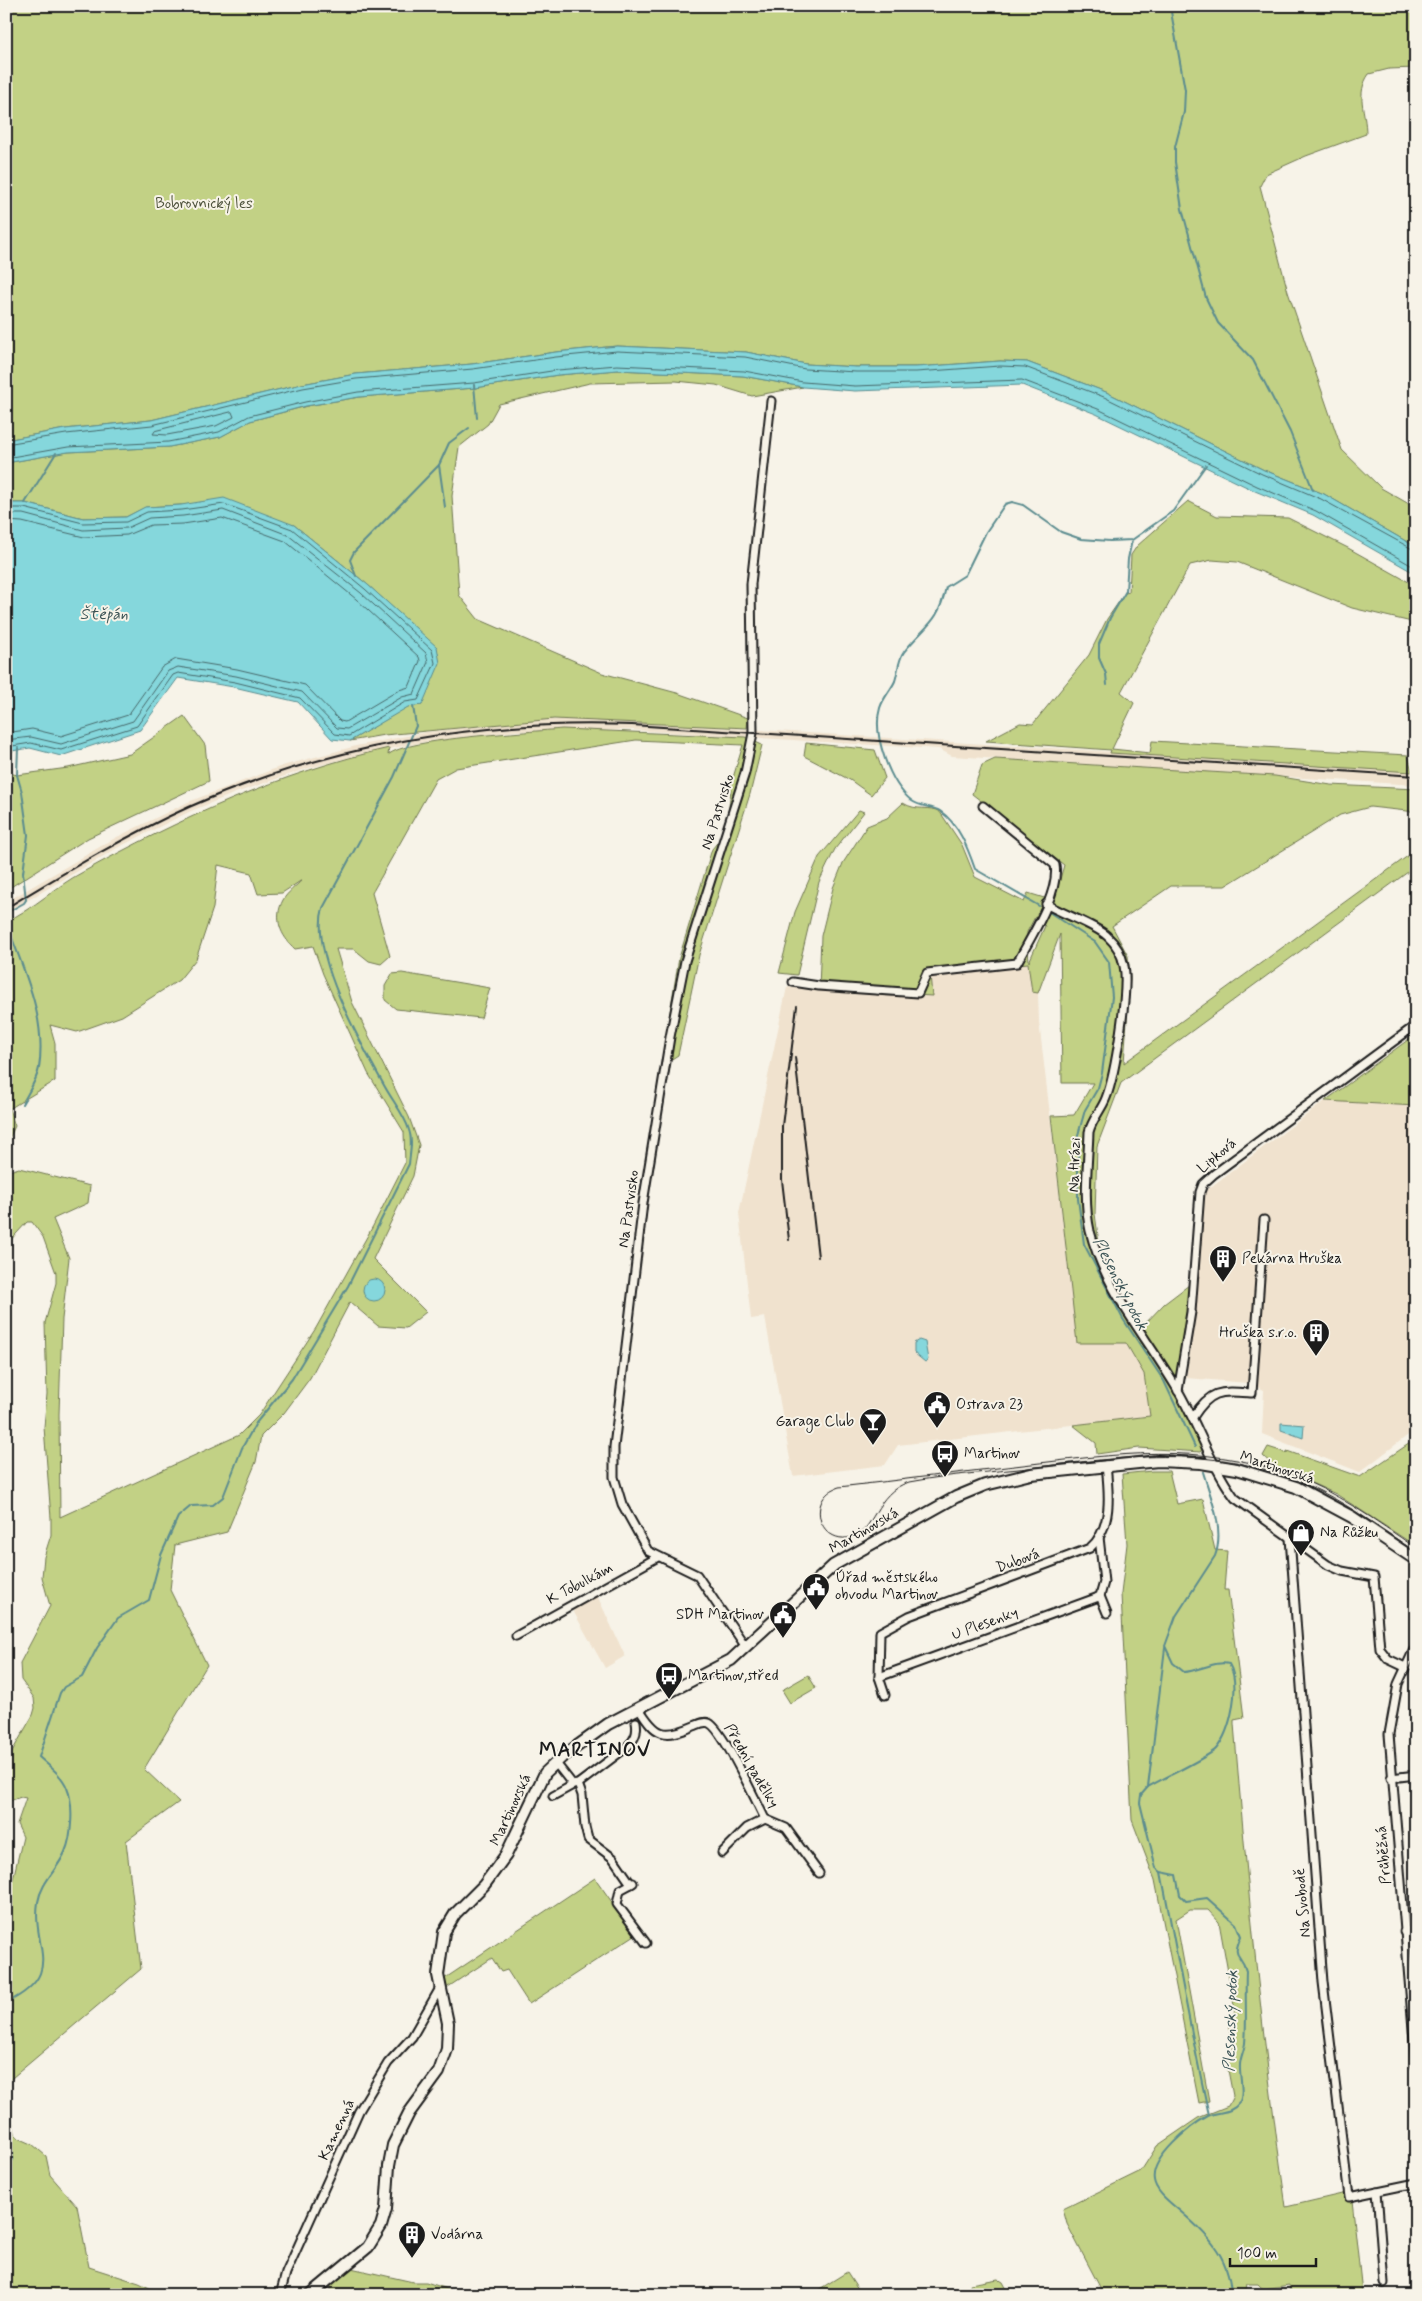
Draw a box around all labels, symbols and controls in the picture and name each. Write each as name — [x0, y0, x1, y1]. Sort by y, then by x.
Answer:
park label: Bobrovnický les — [155, 194, 253, 214]
water label: Štěpán — [80, 604, 128, 625]
street label: Na Pastvisko — [696, 772, 740, 852]
street label: Lipková — [1193, 1134, 1241, 1178]
street label: Na Hrázi — [1064, 1137, 1086, 1193]
street label: Na Pastvisko — [614, 1169, 644, 1249]
water label: Plesenský potok — [1088, 1234, 1152, 1334]
building icon: Pekárna Hruška — [1208, 1244, 1238, 1283]
place label: Pekárna Hruška — [1242, 1249, 1342, 1269]
building icon: Hruška s.r.o. — [1301, 1318, 1331, 1357]
place label: Hruška s.r.o. — [1219, 1323, 1297, 1343]
public building icon: Ostrava 23 — [922, 1390, 952, 1429]
place label: Ostrava 23 — [956, 1395, 1023, 1415]
bar icon: Garage Club — [858, 1407, 888, 1446]
place label: Garage Club — [776, 1412, 854, 1433]
bus stop icon: Martinov — [930, 1439, 960, 1478]
place label: Martinov — [964, 1444, 1020, 1464]
street label: Martinovská — [1237, 1447, 1317, 1489]
street label: Martinovská — [825, 1503, 903, 1559]
shop icon: Na Růžku — [1286, 1518, 1316, 1557]
place label: Na Růžku — [1320, 1523, 1378, 1543]
street label: Dubová — [993, 1544, 1043, 1578]
street label: K Tobulkám — [543, 1558, 617, 1610]
place label: Úřad městského obvodu Martinov — [835, 1568, 938, 1605]
public building icon: Úřad městského obvodu Martinov — [801, 1572, 831, 1611]
public building icon: SDH Martinov — [768, 1600, 798, 1639]
street label: U Plesenky — [949, 1603, 1021, 1645]
place label: SDH Martinov — [676, 1605, 764, 1625]
bus stop icon: Martinov,střed — [654, 1661, 684, 1700]
place label: Martinov,střed — [688, 1666, 779, 1686]
street label: Přední padělky — [719, 1720, 783, 1812]
district label: MARTINOV — [539, 1737, 651, 1764]
street label: Martinovská — [486, 1771, 536, 1849]
street label: Průběžná — [1371, 1825, 1397, 1885]
street label: Na Svobodě — [1290, 1867, 1316, 1939]
water label: Plesenský potok — [1219, 1970, 1243, 2072]
street label: Kamenná — [314, 2096, 360, 2164]
building icon: Vodárna — [397, 2220, 427, 2259]
place label: Vodárna — [431, 2225, 484, 2245]
scale bar — [1230, 2236, 1316, 2268]
text: 100 m — [1237, 2244, 1277, 2264]

